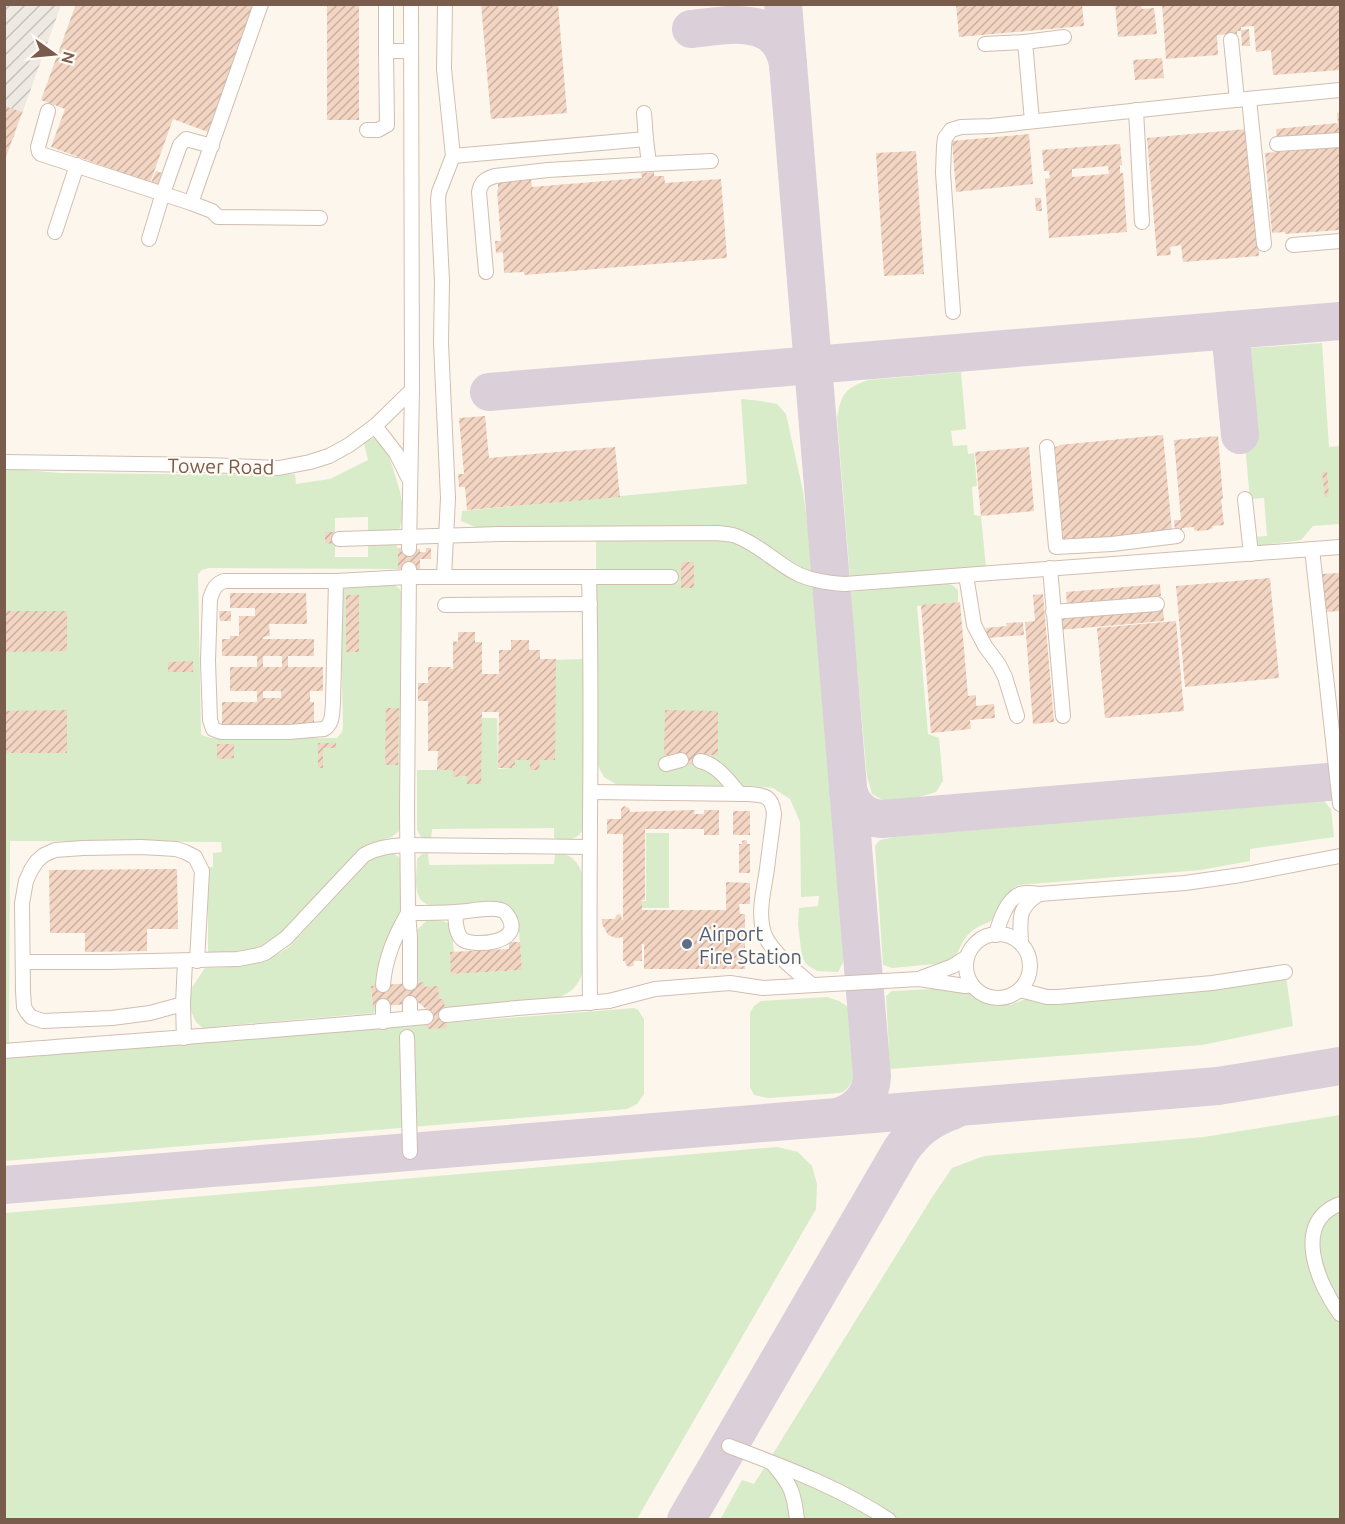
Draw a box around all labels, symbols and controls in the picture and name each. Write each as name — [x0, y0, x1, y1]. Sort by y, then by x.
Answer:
north arrow — [24, 24, 84, 84]
text: N — [58, 50, 79, 66]
street label: Tower Road — [167, 454, 275, 478]
place label: Airport Fire Station — [699, 922, 802, 968]
marker: Airport Fire Station — [680, 937, 694, 951]

